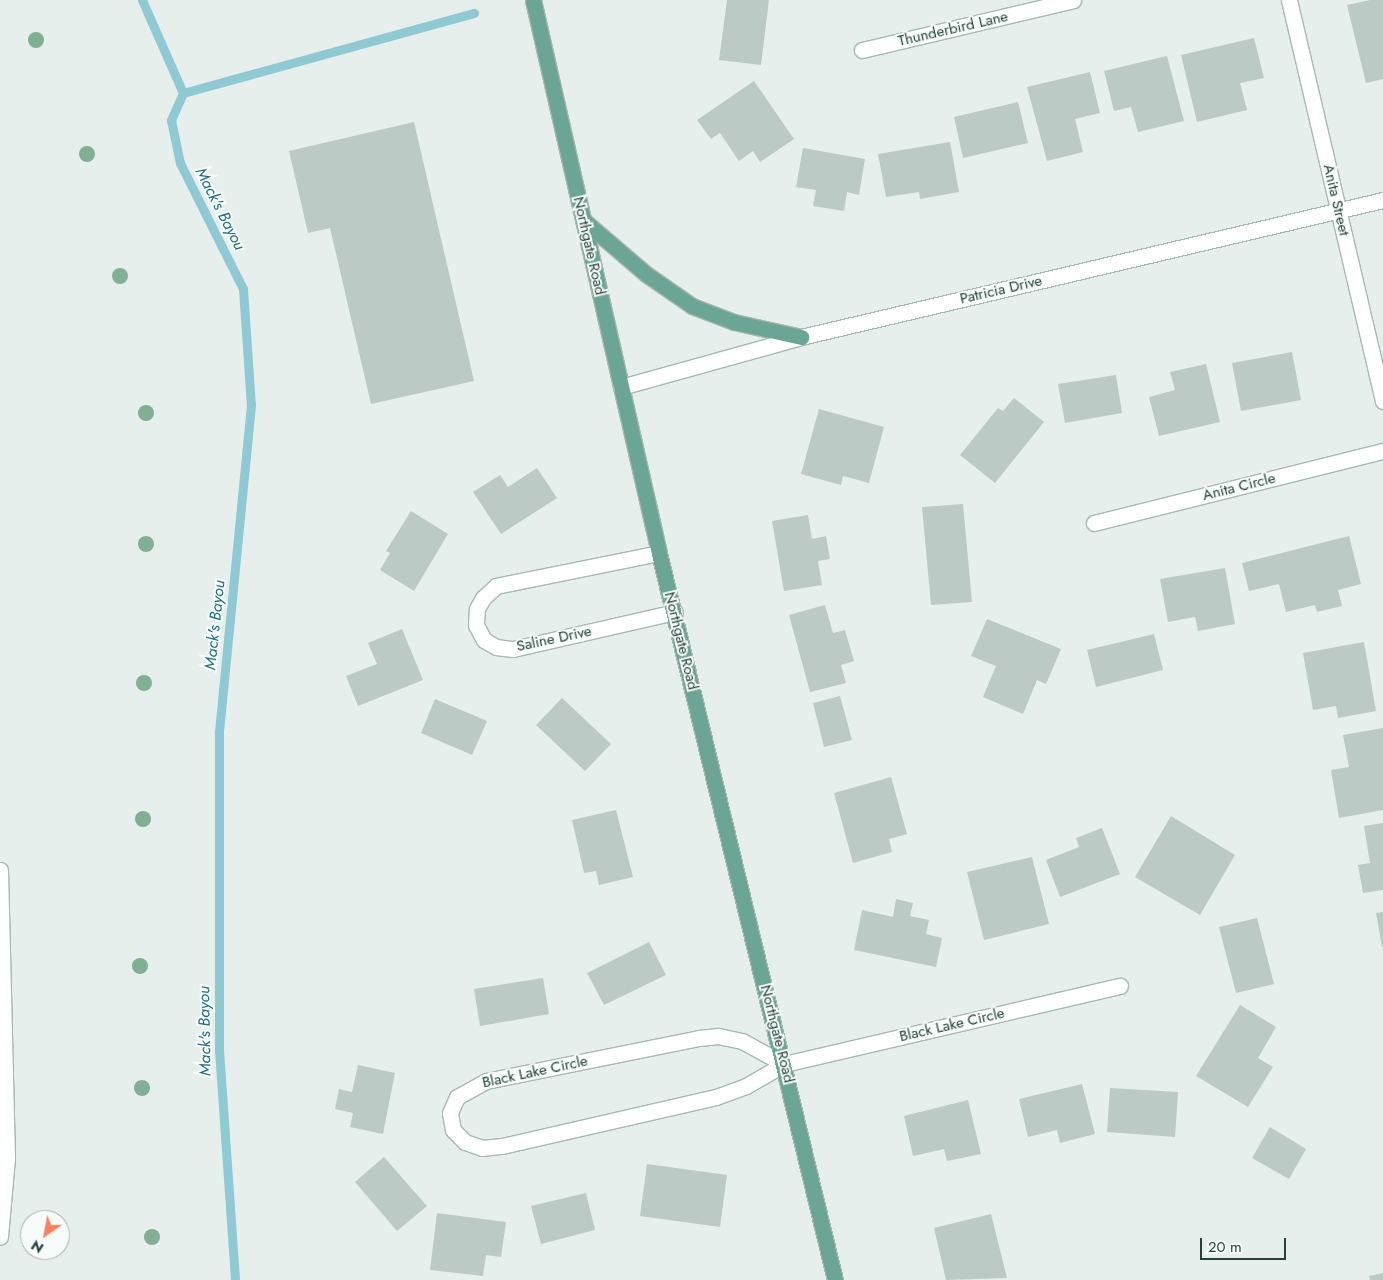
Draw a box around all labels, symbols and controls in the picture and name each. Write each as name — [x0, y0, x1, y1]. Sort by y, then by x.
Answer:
street label: Thunderbird Lane — [896, 8, 1010, 50]
street label: Anita Street — [1319, 163, 1353, 237]
water label: Mack's Bayou — [191, 164, 249, 254]
street label: Northgate Road — [569, 195, 609, 297]
street label: Patricia Drive — [958, 272, 1044, 308]
street label: Anita Circle — [1201, 469, 1277, 505]
water label: Mack's Bayou — [201, 579, 229, 671]
street label: Northgate Road — [660, 590, 702, 692]
street label: Saline Drive — [515, 622, 593, 656]
street label: Northgate Road — [756, 983, 798, 1085]
water label: Mack's Bayou — [195, 986, 215, 1076]
street label: Black Lake Circle — [898, 1004, 1006, 1046]
street label: Black Lake Circle — [481, 1052, 589, 1092]
north arrow — [20, 1210, 70, 1260]
scale bar — [1203, 1228, 1289, 1260]
text: N — [27, 1235, 47, 1258]
text: 20 m — [1208, 1236, 1242, 1258]

